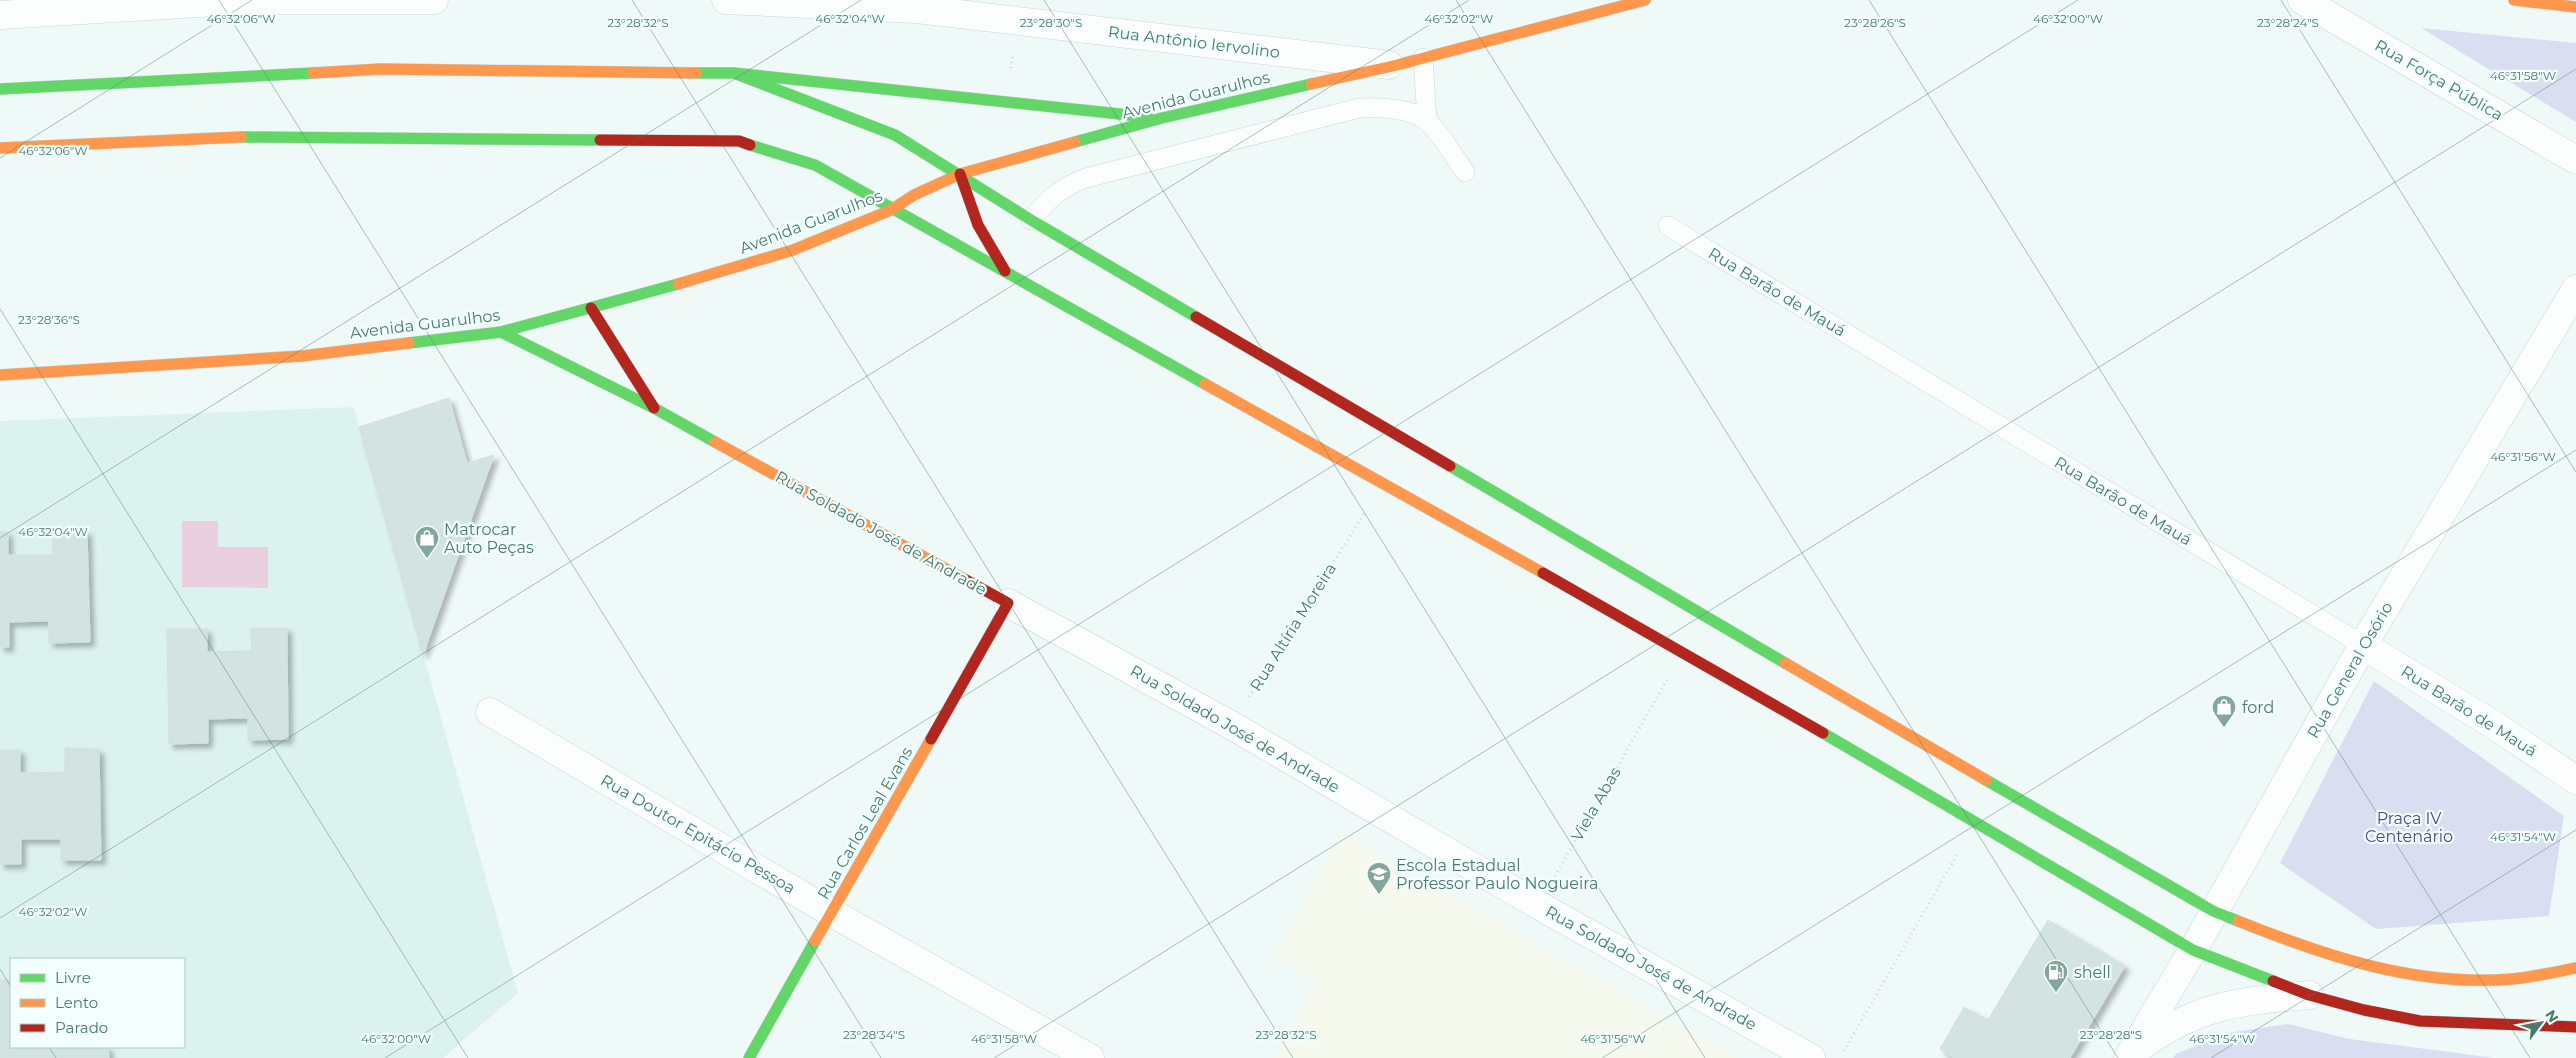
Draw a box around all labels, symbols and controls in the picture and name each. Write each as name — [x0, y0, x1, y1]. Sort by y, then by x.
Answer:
text: 46°32'06"W — [206, 11, 276, 26]
text: 46°32'04"W — [815, 11, 885, 26]
text: 46°32'02"W — [1425, 11, 1493, 26]
text: 46°32'00"W — [2033, 11, 2103, 26]
text: 23°28'32"S — [607, 15, 669, 30]
text: 23°28'30"S — [1020, 15, 1082, 30]
text: 23°28'26"S — [1844, 15, 1906, 30]
text: 23°28'24"S — [2257, 15, 2319, 30]
street label: Rua Antônio Iervolino — [1107, 22, 1281, 62]
street label: Rua Força Pública — [2372, 36, 2506, 124]
street label: Avenida Guarulhos — [1120, 67, 1272, 123]
text: 46°31'58"W — [2490, 68, 2556, 83]
text: 46°32'06"W — [18, 143, 88, 158]
street label: Avenida Guarulhos — [737, 186, 885, 258]
street label: Rua Barão de Mauá — [1705, 244, 1849, 340]
street label: Avenida Guarulhos — [349, 305, 501, 343]
text: 23°28'36"S — [18, 312, 80, 327]
text: 46°31'56"W — [2490, 449, 2556, 464]
street label: Rua Barão de Mauá — [2051, 453, 2195, 549]
street label: Rua Soldado José de Andrade — [772, 467, 990, 599]
place label: Matrocar Auto Peças — [444, 520, 534, 557]
text: 46°32'04"W — [18, 524, 88, 539]
shop icon: Matrocar Auto Peças — [414, 525, 440, 559]
street label: Rua Altíria Moreira — [1246, 559, 1340, 695]
street label: Rua General Osório — [2303, 599, 2397, 741]
street label: Rua Soldado José de Andrade — [1127, 661, 1343, 797]
street label: Rua Barão de Mauá — [2398, 661, 2540, 761]
shop icon: ford — [2211, 694, 2237, 728]
place label: ford — [2242, 698, 2274, 717]
street label: Rua Carlos Leal Evans — [814, 743, 917, 903]
street label: Viela Abas — [1567, 763, 1625, 844]
street label: Rua Doutor Epitácio Pessoa — [597, 770, 799, 898]
park label: Praça IV Centenário — [2365, 809, 2453, 846]
text: 46°31'54"W — [2490, 829, 2556, 844]
place label: Escola Estadual Professor Paulo Nogueira — [1396, 856, 1598, 893]
school or university icon: Escola Estadual Professor Paulo Nogueira — [1366, 861, 1392, 895]
street label: Rua Soldado José de Andrade — [1542, 902, 1760, 1034]
text: 46°32'02"W — [19, 904, 87, 919]
legend — [10, 958, 185, 1048]
fuel station icon: shell — [2043, 959, 2069, 993]
place label: shell — [2074, 963, 2111, 982]
text: Livre — [55, 968, 91, 987]
text: Lento — [55, 993, 98, 1012]
north arrow — [2516, 998, 2566, 1048]
text: N — [2541, 1007, 2563, 1026]
text: Parado — [55, 1018, 108, 1037]
text: 23°28'34"S — [843, 1027, 905, 1042]
text: 23°28'32"S — [1255, 1027, 1317, 1042]
text: 23°28'28"S — [2080, 1027, 2142, 1042]
text: 46°32'00"W — [361, 1031, 431, 1046]
text: 46°31'58"W — [971, 1031, 1037, 1046]
text: 46°31'56"W — [1580, 1031, 1646, 1046]
text: 46°31'54"W — [2189, 1031, 2255, 1046]

